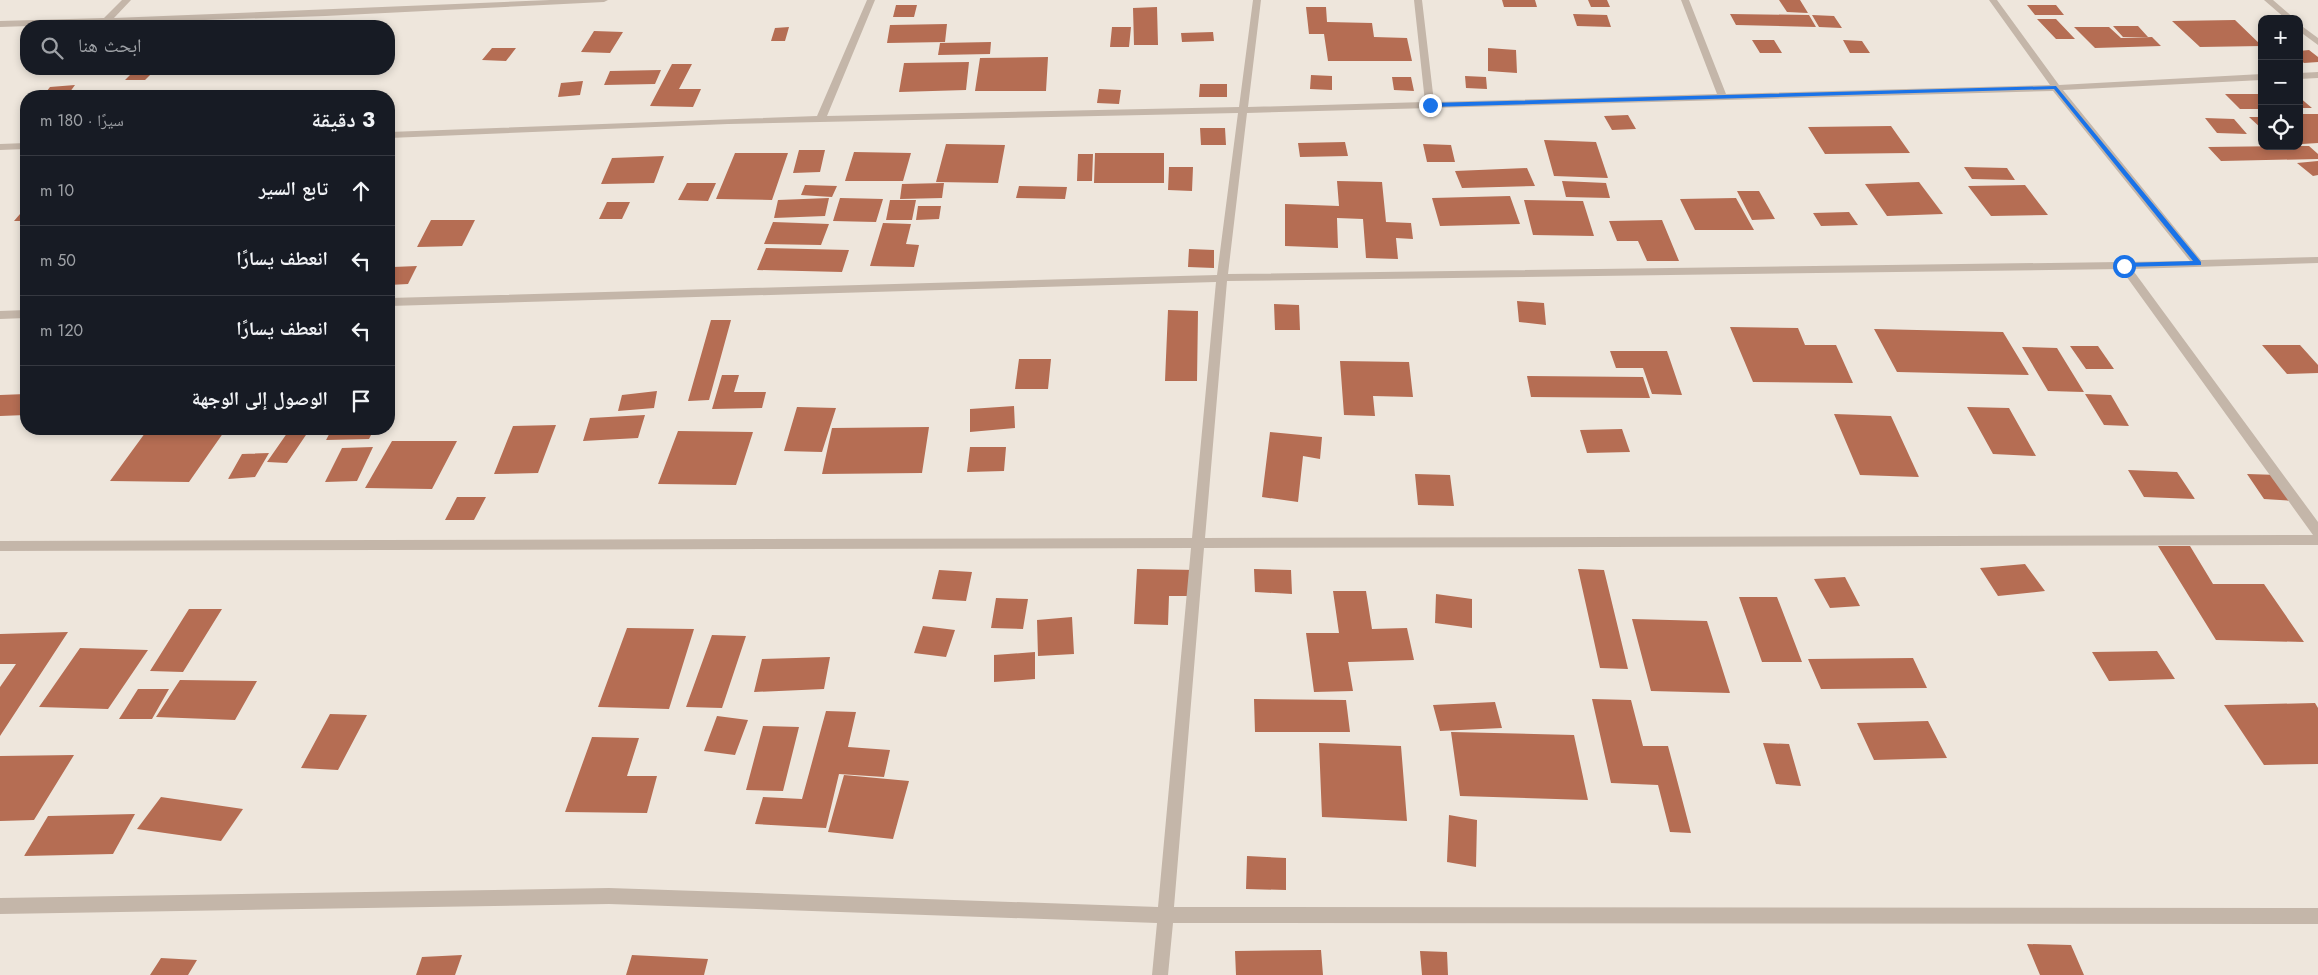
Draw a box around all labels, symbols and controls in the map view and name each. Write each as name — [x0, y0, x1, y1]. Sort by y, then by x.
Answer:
map controls — [2258, 15, 2303, 150]
button: + — [2258, 15, 2303, 60]
search box — [20, 20, 395, 75]
text: ابحث هنا — [78, 32, 142, 59]
icon: search — [38, 34, 66, 62]
button: − — [2258, 60, 2303, 105]
route end — [1419, 94, 1442, 117]
text: 3 دقيقة — [312, 105, 375, 135]
button: locate — [2258, 105, 2303, 150]
text: سيرًا · 180 m — [40, 109, 124, 132]
text: تابع السير — [259, 175, 328, 202]
icon: ahead — [347, 177, 375, 205]
text: 10 m — [40, 179, 74, 202]
text: انعطف يسارًا — [236, 245, 328, 272]
icon: left — [347, 247, 375, 275]
text: 50 m — [40, 249, 76, 272]
route start — [2113, 255, 2136, 278]
text: انعطف يسارًا — [236, 315, 328, 342]
icon: left — [347, 317, 375, 345]
text: 120 m — [40, 319, 83, 342]
text: الوصول إلى الوجهة — [192, 385, 328, 412]
icon: arrive — [347, 387, 375, 415]

